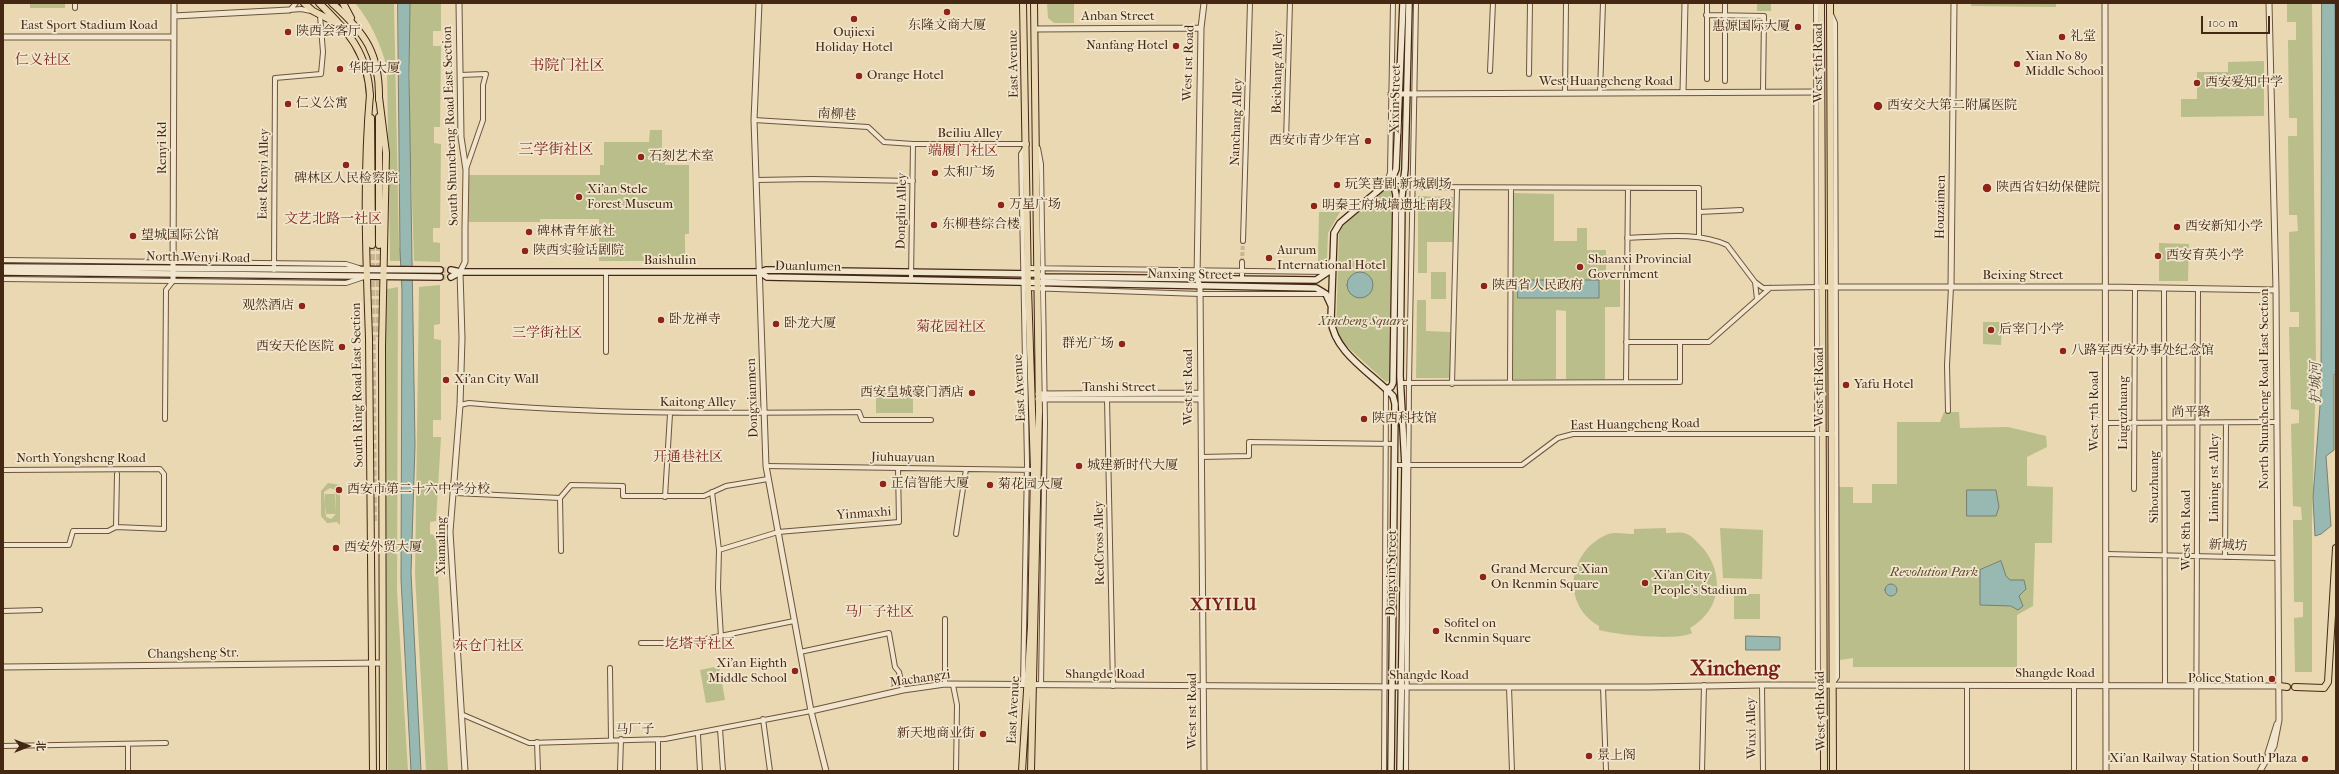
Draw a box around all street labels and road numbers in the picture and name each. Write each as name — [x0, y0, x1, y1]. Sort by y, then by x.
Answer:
street label: Anban Street — [1081, 9, 1155, 25]
street label: East Sport Stadium Road — [20, 18, 158, 34]
street label: West 5th Road — [1811, 23, 1827, 103]
street label: West 1st Road — [1180, 25, 1198, 101]
street label: South Shuncheng Road East Section — [440, 26, 462, 226]
street label: East Avenue — [1006, 30, 1022, 98]
street label: Beichang Alley — [1269, 30, 1287, 114]
street label: Xixin Street — [1388, 64, 1404, 134]
street label: West Huangcheng Road — [1539, 74, 1673, 90]
street label: Nanchang Alley — [1228, 78, 1246, 166]
street label: 南柳巷 — [817, 106, 857, 124]
street label: Renyi Rd — [155, 122, 171, 174]
street label: Beiliu Alley — [938, 126, 1002, 142]
street label: East Renyi Alley — [255, 128, 273, 220]
street label: Dongliu Alley — [894, 172, 910, 250]
street label: Houzaimen — [1933, 175, 1949, 239]
street label: North Wenyi Road — [146, 249, 250, 267]
street label: Baishulin — [644, 253, 696, 269]
street label: Duanlumen — [775, 259, 841, 275]
street label: Nanxing Street — [1147, 266, 1233, 284]
street label: Beixing Street — [1983, 268, 2063, 284]
street label: North Shuncheng Road East Section — [2257, 289, 2273, 489]
street label: South Ring Road East Section — [349, 302, 367, 468]
street label: West 5th Road — [1812, 347, 1828, 427]
street label: West 1st Road — [1181, 349, 1197, 425]
street label: East Avenue — [1010, 354, 1030, 422]
street label: Dongxianmen — [744, 358, 762, 438]
street label: West 7th Road — [2087, 371, 2103, 451]
street label: Liuguzhuang — [2116, 376, 2132, 450]
street label: Tanshi Street — [1082, 380, 1156, 396]
street label: Kaitong Alley — [660, 395, 736, 411]
street label: 尚平路 — [2172, 405, 2210, 421]
street label: East Huangcheng Road — [1570, 416, 1700, 434]
street label: Liming 1st Alley — [2207, 433, 2223, 523]
street label: Jiuhuayuan — [871, 450, 935, 466]
street label: North Yongsheng Road — [16, 451, 146, 467]
street label: Sihouzhuang — [2147, 451, 2163, 523]
street label: West 8th Road — [2179, 490, 2195, 570]
street label: RedCross Alley — [1091, 501, 1109, 585]
street label: Yinmaxhi — [836, 504, 892, 524]
street label: Xiamaling — [434, 517, 450, 575]
street label: Dongxin Street — [1383, 530, 1401, 616]
street label: 新城坊 — [2208, 538, 2248, 554]
street label: Changsheng Str. — [147, 645, 239, 663]
street label: Shangde Road — [2015, 666, 2095, 682]
street label: Machangzi — [889, 667, 951, 691]
street label: Shangde Road — [1065, 667, 1145, 683]
street label: Shangde Road — [1389, 668, 1469, 684]
street label: West 5th Road — [1813, 671, 1829, 751]
street label: West 1st Road — [1185, 673, 1201, 749]
street label: East Avenue — [1004, 676, 1024, 744]
street label: Wuxi Alley — [1744, 697, 1760, 759]
street label: 马厂子 — [615, 722, 655, 738]

